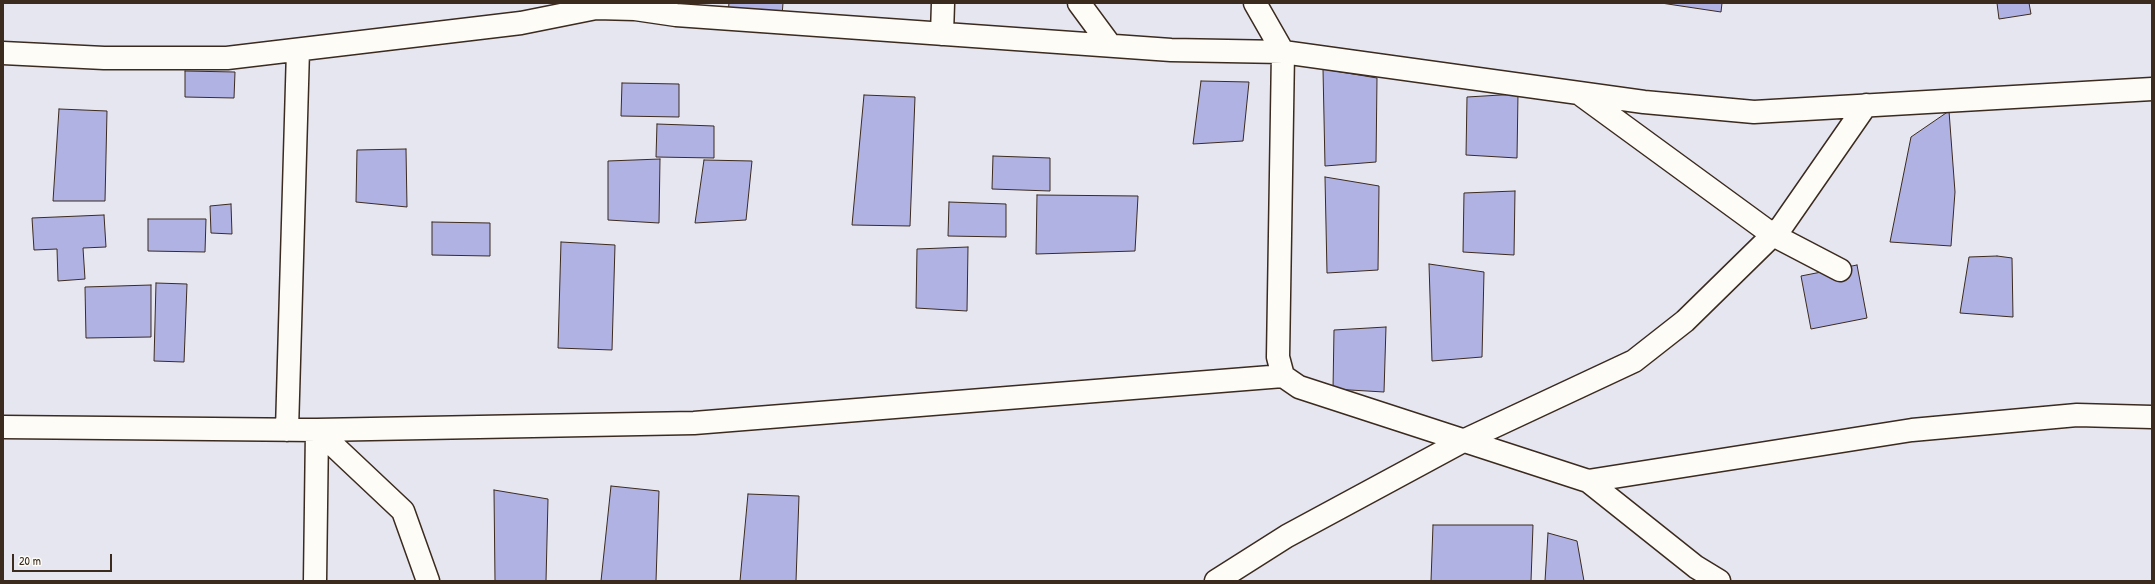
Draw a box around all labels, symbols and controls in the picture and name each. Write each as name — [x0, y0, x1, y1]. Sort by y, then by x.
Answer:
scale bar — [14, 546, 114, 572]
text: 20 m — [19, 552, 41, 569]

